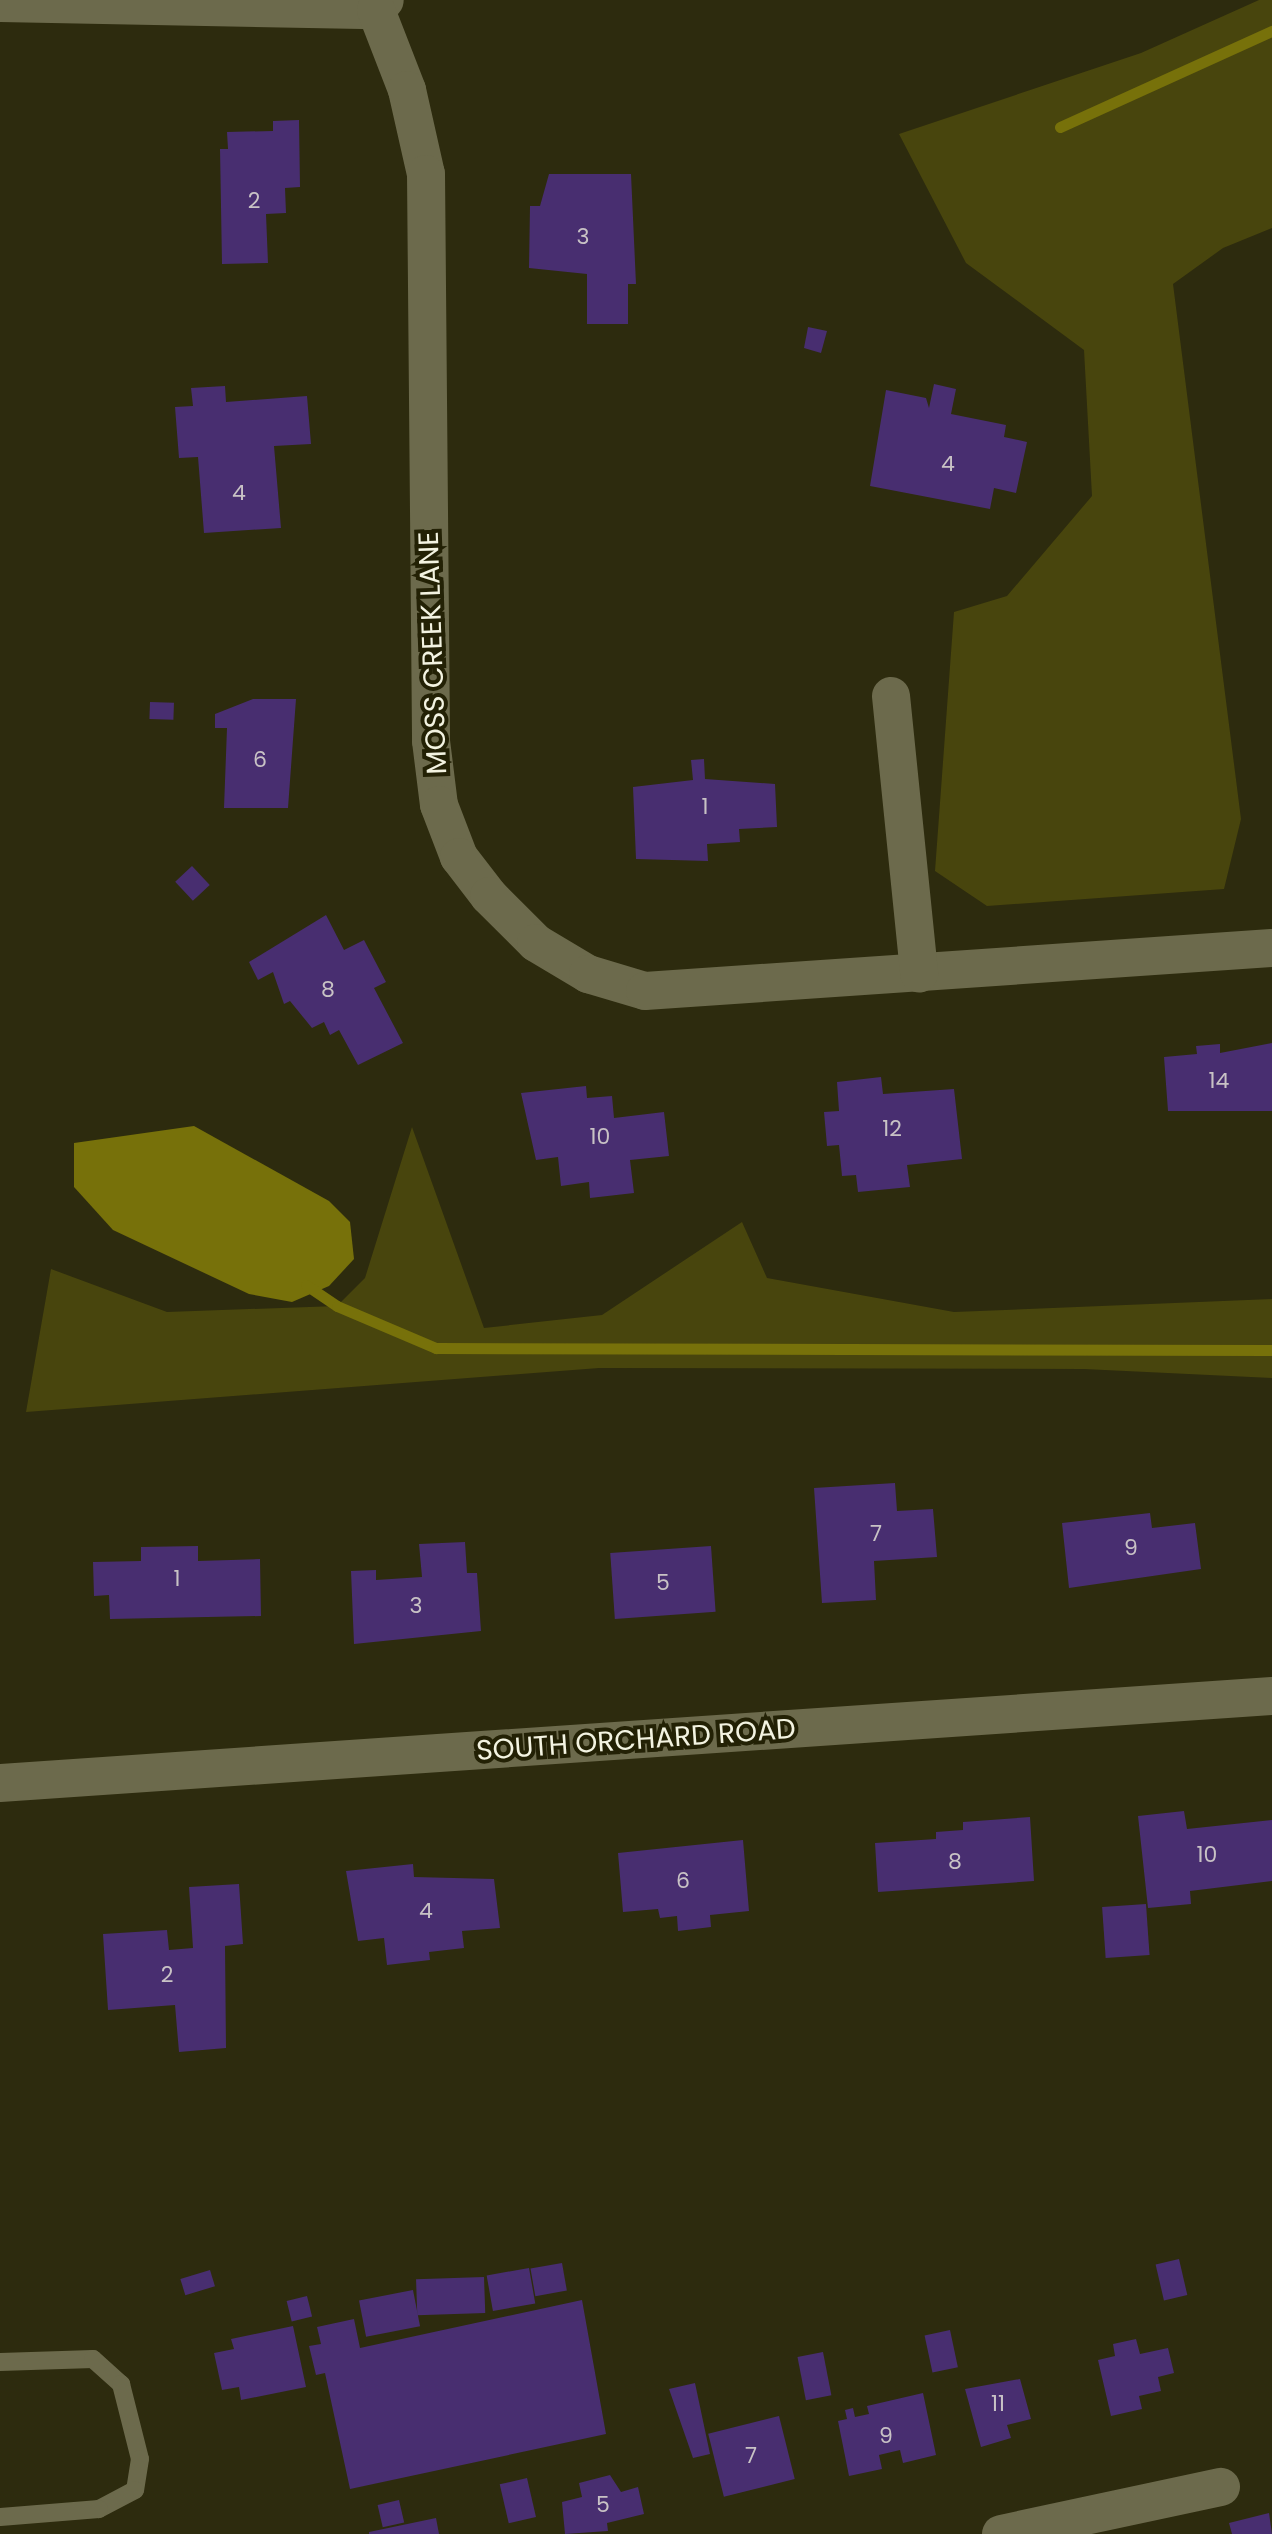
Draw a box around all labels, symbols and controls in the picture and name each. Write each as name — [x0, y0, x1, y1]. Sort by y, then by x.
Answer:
house number: 2 — [248, 188, 260, 214]
house number: 3 — [577, 224, 589, 250]
house number: 4 — [941, 451, 955, 477]
house number: 4 — [232, 480, 246, 506]
street label: MOSS CREEK LANE — [412, 531, 454, 775]
house number: 6 — [253, 747, 267, 773]
house number: 1 — [701, 794, 709, 820]
house number: 8 — [321, 977, 335, 1003]
house number: 14 — [1209, 1068, 1229, 1094]
house number: 12 — [882, 1116, 902, 1142]
house number: 10 — [590, 1124, 610, 1150]
house number: 7 — [870, 1521, 882, 1547]
house number: 9 — [1124, 1535, 1138, 1561]
house number: 1 — [173, 1566, 181, 1592]
house number: 5 — [656, 1570, 670, 1596]
house number: 3 — [410, 1593, 422, 1619]
street label: SOUTH ORCHARD ROAD — [475, 1712, 797, 1768]
house number: 10 — [1197, 1842, 1217, 1868]
house number: 8 — [948, 1849, 962, 1875]
house number: 6 — [676, 1868, 690, 1894]
house number: 4 — [419, 1898, 433, 1924]
house number: 2 — [161, 1962, 173, 1988]
house number: 11 — [991, 2391, 1005, 2417]
house number: 9 — [879, 2423, 893, 2449]
house number: 7 — [745, 2443, 757, 2469]
house number: 5 — [596, 2492, 610, 2518]

